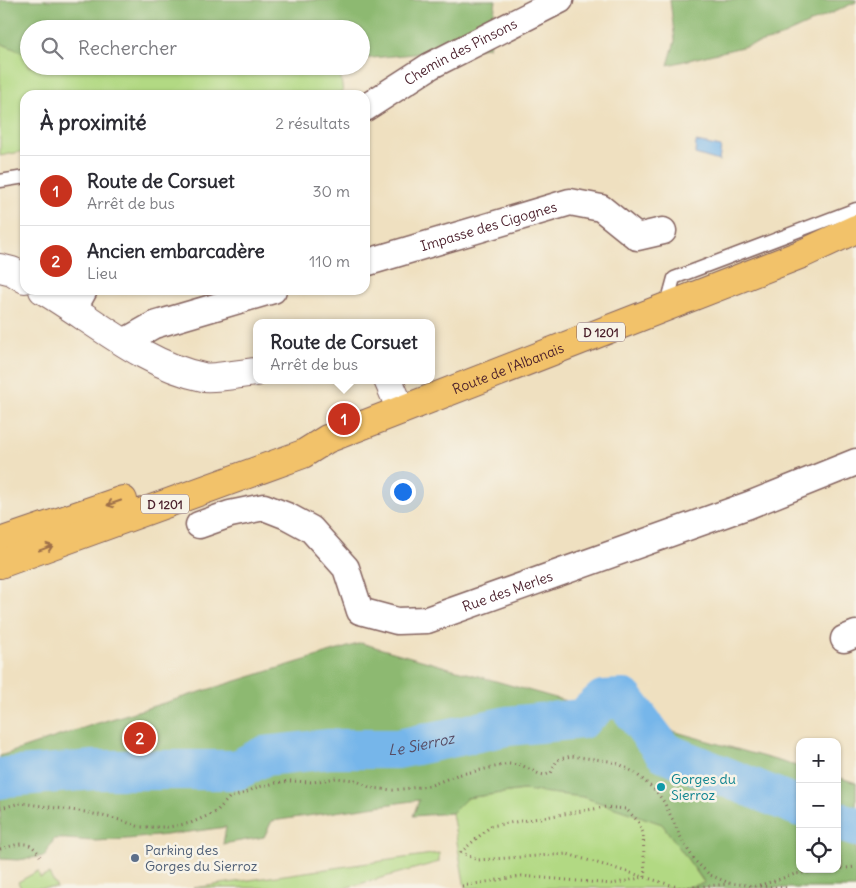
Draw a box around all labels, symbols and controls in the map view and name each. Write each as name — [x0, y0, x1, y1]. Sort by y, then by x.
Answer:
street label: Chemin des Pinsons — [401, 14, 520, 89]
search box — [20, 20, 370, 75]
icon: search — [38, 34, 66, 62]
text: Rechercher — [78, 36, 177, 60]
text: À proximité — [40, 109, 147, 136]
text: 2 résultats — [275, 113, 350, 133]
text: Route de Corsuet — [87, 169, 235, 193]
text: 1 — [53, 181, 59, 201]
text: 30 m — [313, 181, 350, 201]
text: Arrêt de bus — [87, 193, 175, 213]
street label: Impasse des Cigognes — [418, 197, 559, 255]
text: Ancien embarcadère — [87, 239, 265, 263]
text: 2 — [52, 251, 60, 271]
text: 110 m — [309, 251, 350, 271]
text: Lieu — [87, 263, 117, 283]
popup — [253, 319, 435, 384]
road number: D 1201 — [577, 322, 625, 342]
text: Route de Corsuet — [270, 330, 418, 354]
street label: Route de l'Albanais — [450, 339, 566, 398]
text: Arrêt de bus — [270, 354, 358, 374]
pin: 1 — [328, 400, 360, 438]
your location — [390, 479, 416, 505]
road number: D 1201 — [141, 494, 189, 514]
one-way arrow — [107, 499, 122, 508]
one-way arrow — [38, 542, 54, 552]
street label: Rue des Merles — [460, 567, 555, 616]
pin: 2 — [124, 719, 156, 757]
water label: Le Sierroz — [388, 728, 458, 759]
map controls — [796, 738, 841, 873]
button: + — [796, 738, 841, 783]
place label: Gorges du Sierroz — [671, 770, 736, 804]
marker: Gorges du Sierroz — [655, 781, 667, 793]
button: − — [796, 783, 841, 828]
button: locate — [796, 828, 841, 873]
place label: Parking des Gorges du Sierroz — [145, 841, 258, 875]
marker: Parking des Gorges du Sierroz — [129, 852, 141, 864]

